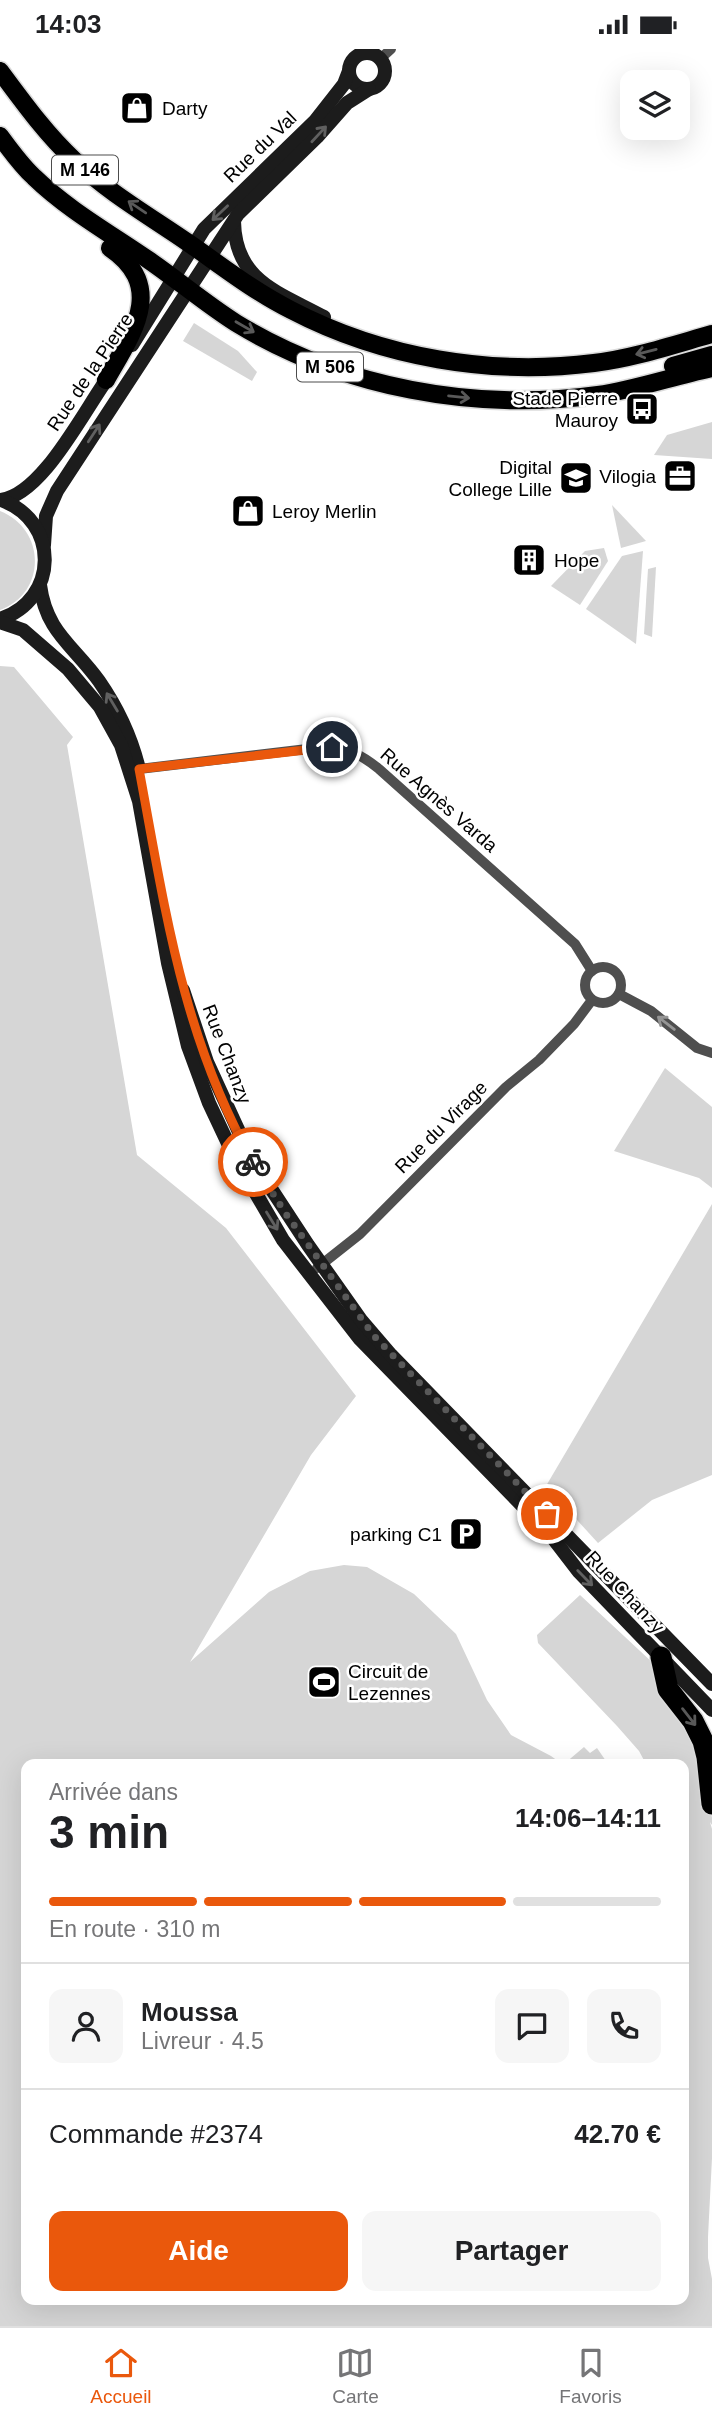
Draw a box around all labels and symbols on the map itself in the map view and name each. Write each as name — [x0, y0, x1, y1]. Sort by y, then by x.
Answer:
shop icon: Darty — [118, 89, 156, 127]
place label: Darty — [162, 98, 208, 119]
street label: Rue du Val — [219, 107, 301, 187]
one-way arrow — [311, 126, 328, 143]
road number: M 146 — [52, 155, 118, 185]
one-way arrow — [127, 200, 147, 214]
one-way arrow — [211, 205, 229, 221]
street label: Rue de la Pierre — [43, 309, 137, 435]
one-way arrow — [234, 321, 254, 335]
one-way arrow — [635, 346, 658, 359]
road number: M 506 — [297, 353, 363, 381]
place label: Stade Pierre Mauroy — [512, 388, 618, 431]
bus stop icon: Stade Pierre Mauroy — [623, 390, 661, 428]
one-way arrow — [448, 391, 470, 404]
one-way arrow — [88, 424, 102, 444]
place label: Digital College Lille — [448, 457, 552, 500]
office icon: Vilogia — [661, 457, 699, 495]
school or university icon: Digital College Lille — [557, 459, 595, 497]
place label: Vilogia — [599, 466, 656, 487]
shop icon: Leroy Merlin — [229, 492, 267, 530]
place label: Leroy Merlin — [272, 501, 377, 522]
building icon: Hope — [510, 541, 548, 579]
place label: Hope — [554, 550, 599, 571]
one-way arrow — [105, 693, 119, 713]
pin — [302, 717, 362, 777]
street label: Rue Agnès Varda — [376, 744, 502, 857]
street label: Rue Chanzy — [198, 1001, 256, 1107]
one-way arrow — [657, 1016, 676, 1031]
street label: Rue du Virage — [391, 1077, 491, 1177]
courier — [218, 1127, 288, 1197]
one-way arrow — [265, 1210, 279, 1230]
pin — [517, 1484, 577, 1544]
parking icon: parking C1 — [447, 1515, 485, 1553]
place label: parking C1 — [350, 1524, 442, 1545]
street label: Rue Chanzy — [582, 1547, 669, 1638]
one-way arrow — [576, 1570, 593, 1587]
place label: Circuit de Lezennes — [348, 1661, 430, 1704]
sports icon: Circuit de Lezennes — [305, 1663, 343, 1701]
one-way arrow — [682, 1708, 697, 1726]

